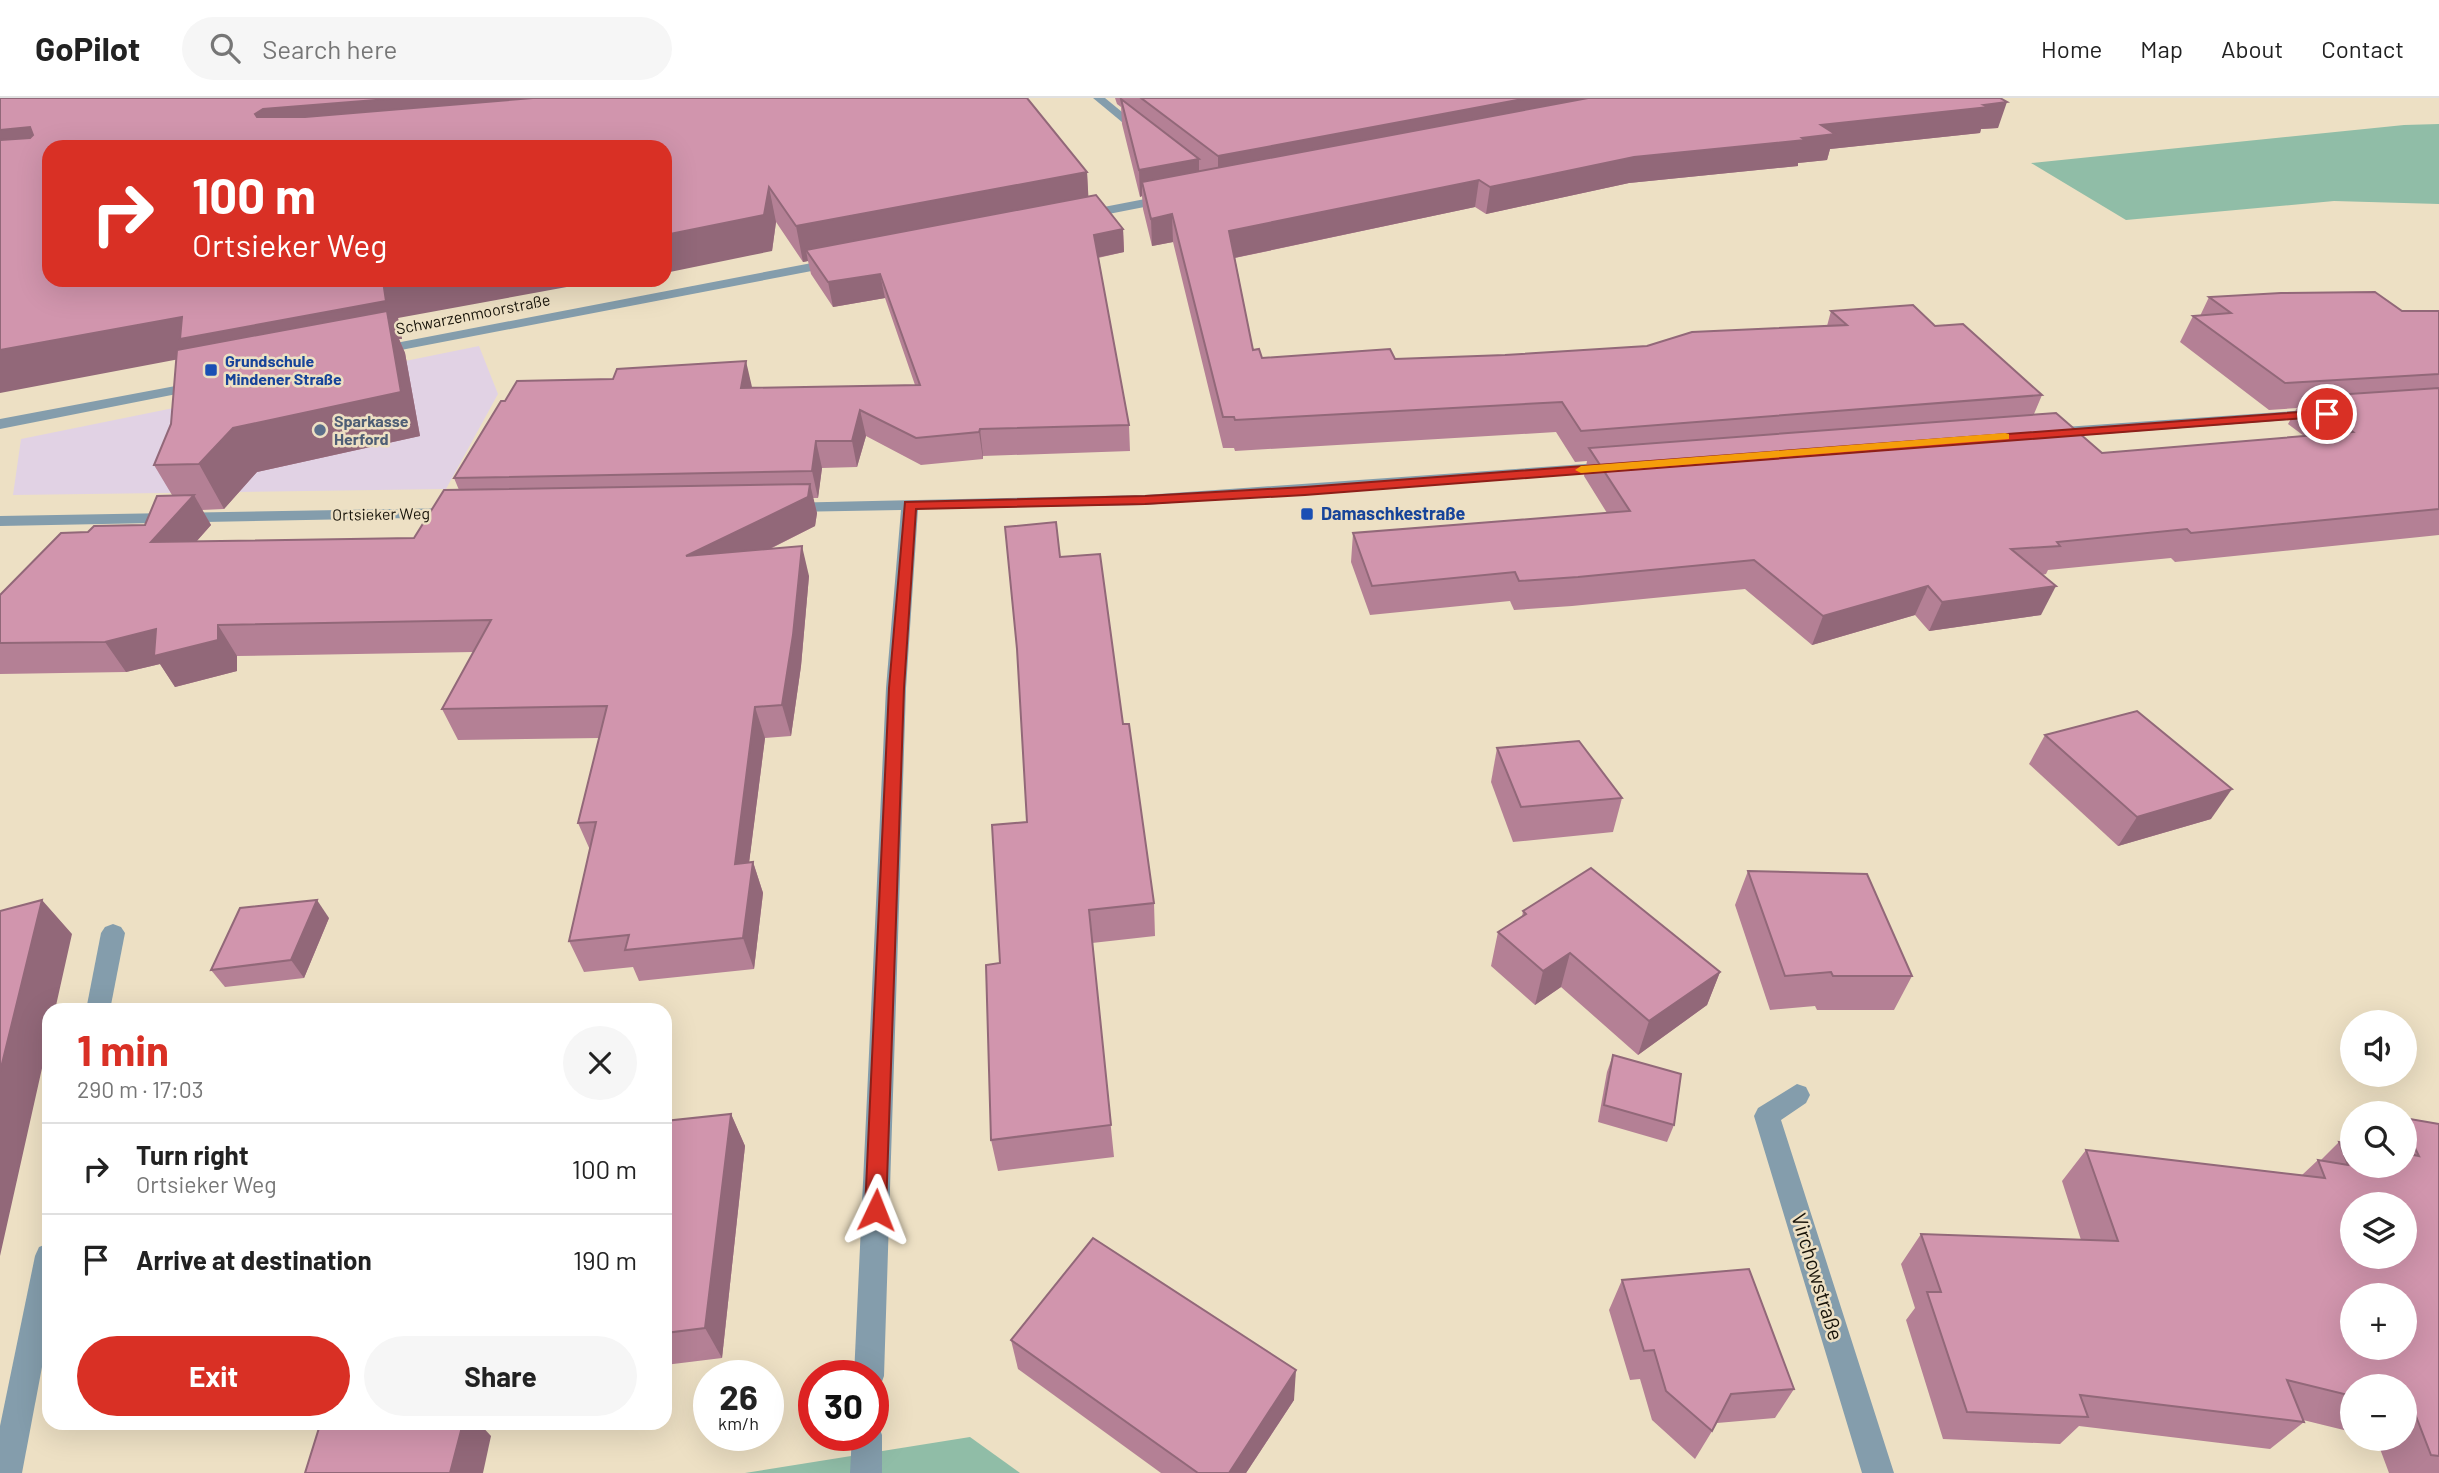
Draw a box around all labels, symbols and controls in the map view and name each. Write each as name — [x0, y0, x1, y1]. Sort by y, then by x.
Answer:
search box — [182, 17, 672, 80]
text: GoPilot — [35, 28, 140, 68]
icon: search — [206, 29, 244, 67]
text: Search here — [262, 33, 397, 64]
text: Home — [2041, 34, 2102, 63]
text: Map — [2140, 34, 2183, 63]
text: About — [2221, 34, 2283, 63]
text: Contact — [2321, 34, 2404, 63]
text: 100 m — [192, 165, 316, 224]
icon: right — [77, 168, 168, 259]
text: Ortsieker Weg — [192, 225, 388, 263]
street label: Schwarzenmoorstraße — [394, 289, 552, 338]
place label: Grundschule Mindener Straße — [225, 351, 342, 388]
marker: Grundschule Mindener Straße — [203, 362, 219, 378]
pin — [2297, 384, 2357, 444]
icon: arrive — [2308, 395, 2346, 433]
place label: Sparkasse Herford — [334, 411, 409, 448]
marker: Sparkasse Herford — [312, 422, 328, 438]
place label: Damaschkestraße — [1321, 502, 1466, 524]
street label: Ortsieker Weg — [332, 503, 430, 524]
marker: Damaschkestraße — [1299, 506, 1315, 522]
map controls — [2340, 1010, 2417, 1451]
button: sound — [2340, 1010, 2417, 1087]
text: 1 min — [77, 1024, 169, 1074]
button: close — [563, 1026, 637, 1100]
text: 290 m · 17:03 — [77, 1075, 204, 1103]
button: search — [2340, 1101, 2417, 1178]
text: Turn right — [136, 1139, 249, 1170]
icon: right — [77, 1150, 115, 1188]
text: 100 m — [572, 1153, 637, 1184]
text: Ortsieker Weg — [136, 1170, 277, 1198]
position arrow — [839, 1173, 913, 1247]
button: layers — [2340, 1192, 2417, 1269]
street label: Virchowstraße — [1787, 1210, 1850, 1343]
icon: arrive — [77, 1241, 115, 1279]
text: Arrive at destination — [136, 1244, 372, 1275]
text: 190 m — [573, 1244, 637, 1275]
button: + — [2340, 1283, 2417, 1360]
button: Exit — [77, 1336, 350, 1416]
button: Share — [364, 1336, 637, 1416]
speed limit sign: 30 — [798, 1360, 889, 1451]
button: − — [2340, 1374, 2417, 1451]
text: 26 — [719, 1375, 758, 1417]
text: km/h — [718, 1412, 759, 1434]

